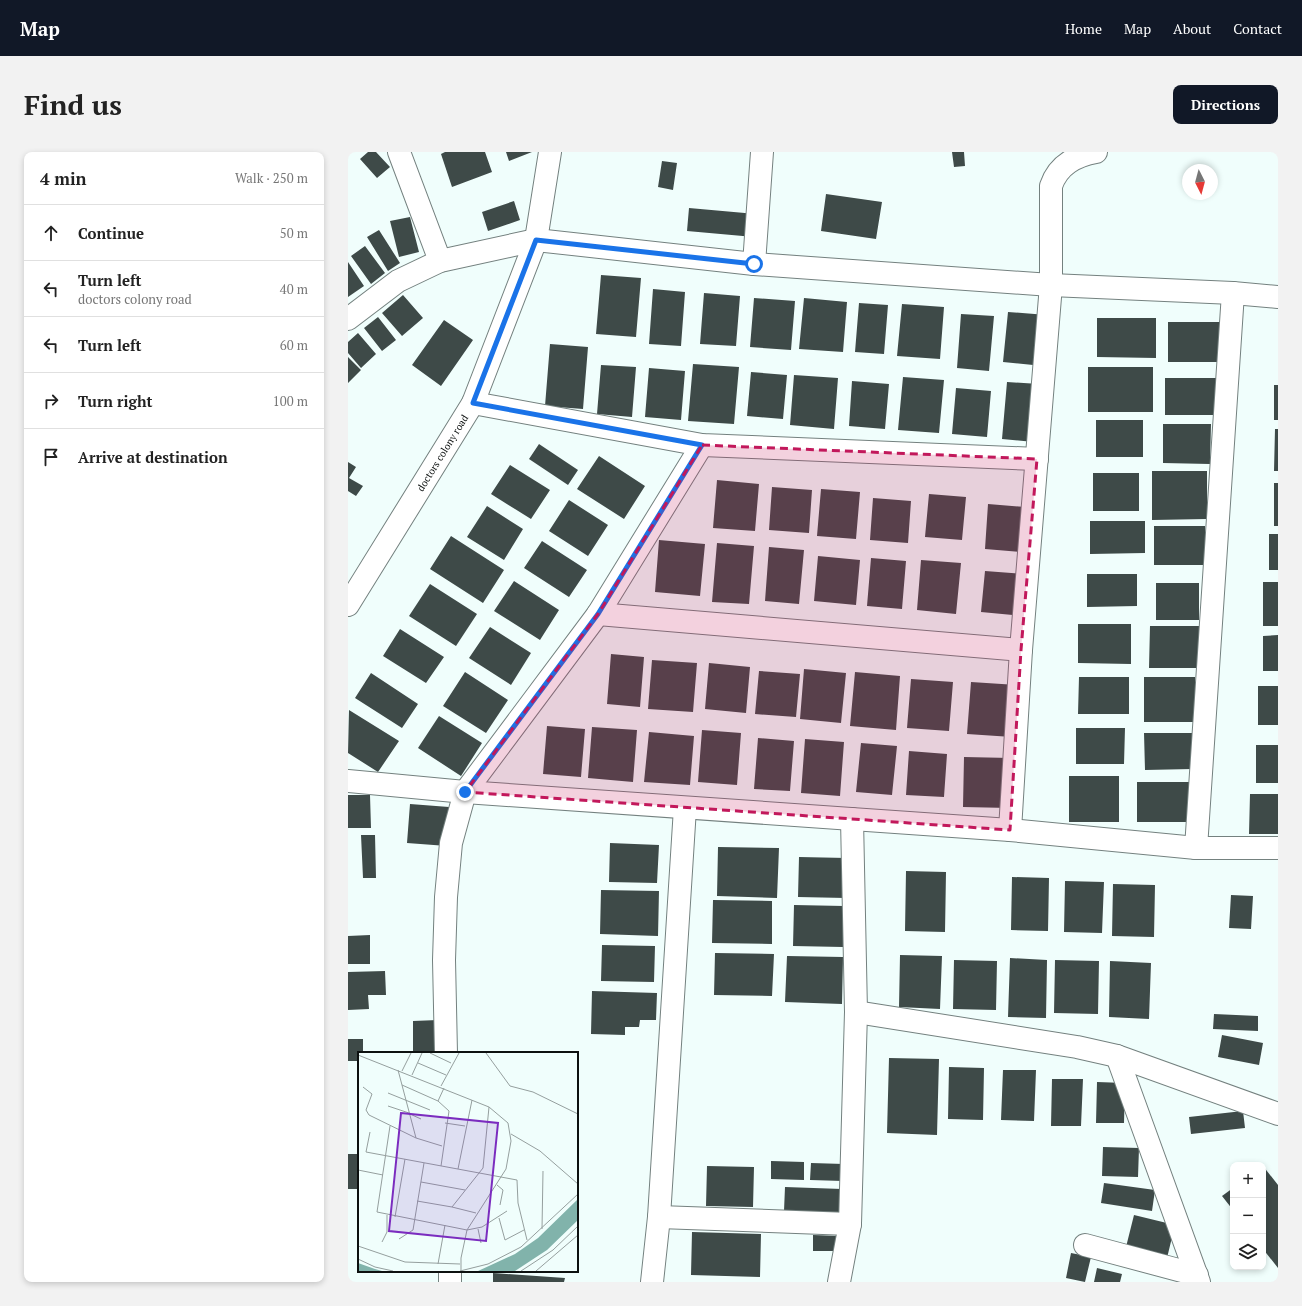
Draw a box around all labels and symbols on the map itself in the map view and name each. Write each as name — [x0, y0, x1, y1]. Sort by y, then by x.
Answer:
north arrow — [1182, 164, 1218, 200]
route start — [745, 255, 763, 273]
street label: doctors colony road — [414, 412, 471, 494]
route end — [456, 783, 474, 801]
inset map — [358, 1052, 578, 1272]

